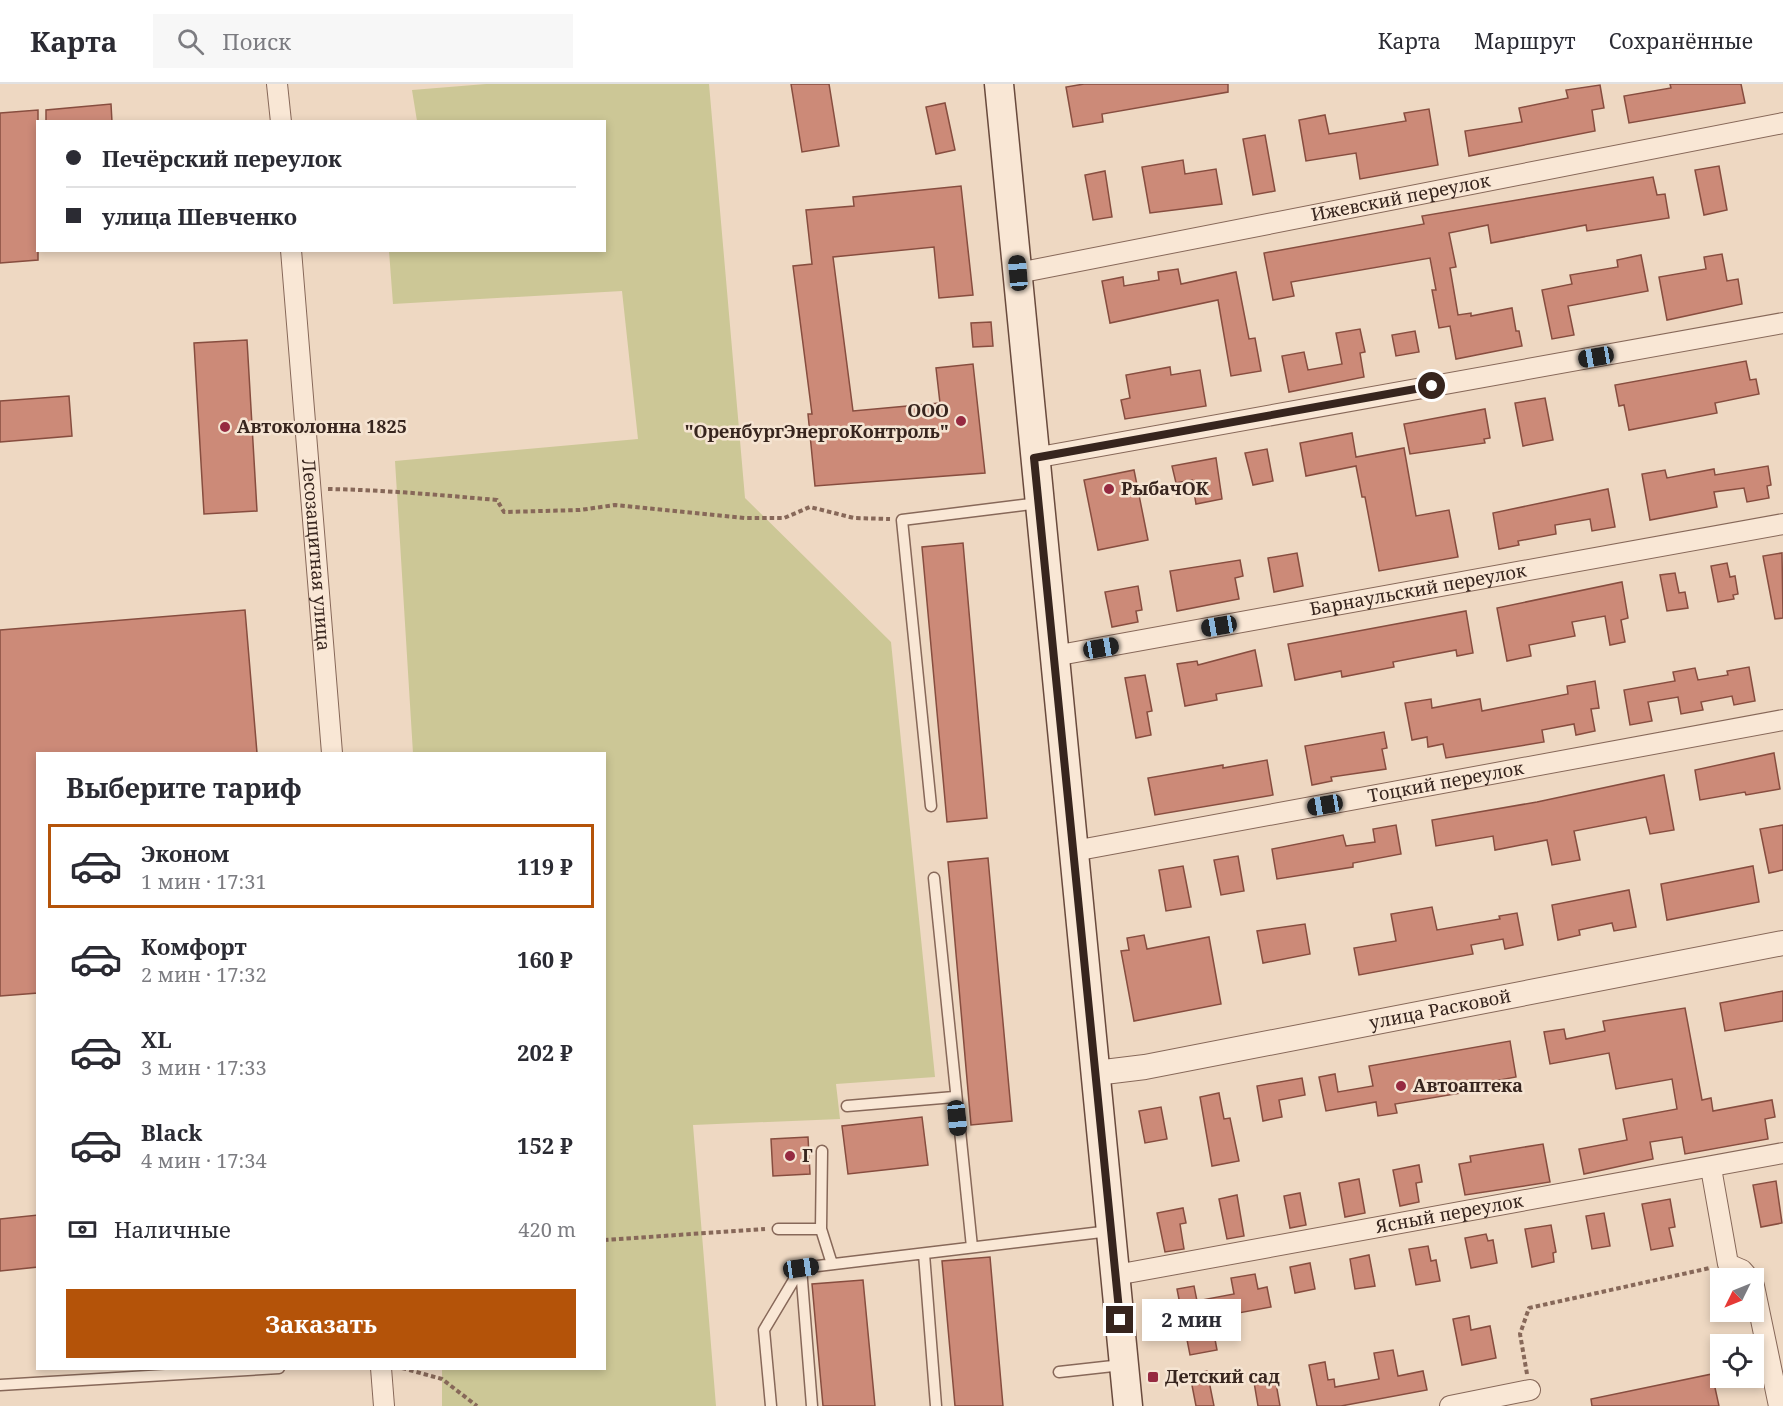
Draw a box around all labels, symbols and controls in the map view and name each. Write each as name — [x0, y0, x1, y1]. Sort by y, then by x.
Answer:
search box — [153, 14, 573, 68]
text: Карта — [30, 22, 117, 60]
icon: search — [174, 25, 207, 58]
text: Поиск — [222, 26, 291, 56]
text: Карта — [1378, 27, 1441, 55]
text: Маршрут — [1474, 27, 1576, 55]
text: Сохранённые — [1609, 27, 1753, 55]
text: Печёрский переулок — [102, 143, 342, 173]
street label: Ижевский переулок — [1309, 168, 1492, 226]
text: улица Шевченко — [102, 201, 297, 231]
car — [1007, 254, 1029, 292]
car — [1577, 345, 1615, 369]
route start — [1418, 372, 1445, 399]
place label: ООО "ОренбургЭнергоКонтроль" — [684, 398, 949, 443]
place label: Автоколонна 1825 — [237, 414, 407, 438]
marker: ООО "ОренбургЭнергоКонтроль" — [954, 414, 968, 428]
marker: Автоколонна 1825 — [218, 420, 232, 434]
street label: Лесозащитная улица — [297, 458, 337, 652]
place label: РыбачОК — [1121, 476, 1210, 500]
marker: РыбачОК — [1102, 482, 1116, 496]
street label: Барнаульский переулок — [1308, 558, 1529, 620]
car — [1200, 614, 1238, 638]
car — [1082, 636, 1120, 660]
street label: Тоцкий переулок — [1366, 755, 1526, 808]
text: Выберите тариф — [66, 769, 302, 806]
car — [1306, 793, 1344, 817]
text: Эконом — [141, 838, 229, 868]
icon: car — [69, 839, 123, 893]
text: 119 ₽ — [517, 851, 573, 881]
text: 1 мин · 17:31 — [141, 868, 267, 895]
text: Комфорт — [141, 931, 247, 961]
icon: car — [69, 932, 123, 986]
text: 160 ₽ — [517, 944, 573, 974]
text: 2 мин · 17:32 — [141, 961, 267, 988]
street label: улица Расковой — [1367, 983, 1513, 1034]
text: XL — [141, 1024, 172, 1054]
icon: car — [69, 1025, 123, 1079]
text: 202 ₽ — [517, 1037, 573, 1067]
text: 3 мин · 17:33 — [141, 1054, 267, 1081]
place label: Автоаптека — [1413, 1073, 1523, 1097]
marker: Автоаптека — [1394, 1079, 1408, 1093]
car — [946, 1099, 968, 1137]
text: Black — [141, 1117, 202, 1147]
icon: car — [69, 1118, 123, 1172]
text: 152 ₽ — [517, 1130, 573, 1160]
place label: Г — [802, 1143, 813, 1167]
text: 4 мин · 17:34 — [141, 1147, 267, 1174]
marker: Г — [783, 1149, 797, 1163]
street label: Ясный переулок — [1373, 1188, 1525, 1238]
icon: cash — [66, 1213, 99, 1246]
text: Наличные — [114, 1214, 231, 1244]
text: 420 m — [518, 1216, 576, 1243]
car — [782, 1257, 820, 1279]
north arrow — [1710, 1268, 1764, 1322]
map controls — [1710, 1268, 1764, 1388]
button: Заказать — [66, 1289, 576, 1358]
callout: 2 мин — [1141, 1299, 1240, 1341]
route end — [1106, 1306, 1133, 1333]
text: 2 мин — [1161, 1306, 1222, 1333]
button: locate — [1710, 1334, 1764, 1388]
place label: Детский сад — [1165, 1364, 1280, 1388]
marker: Детский сад — [1146, 1370, 1160, 1384]

